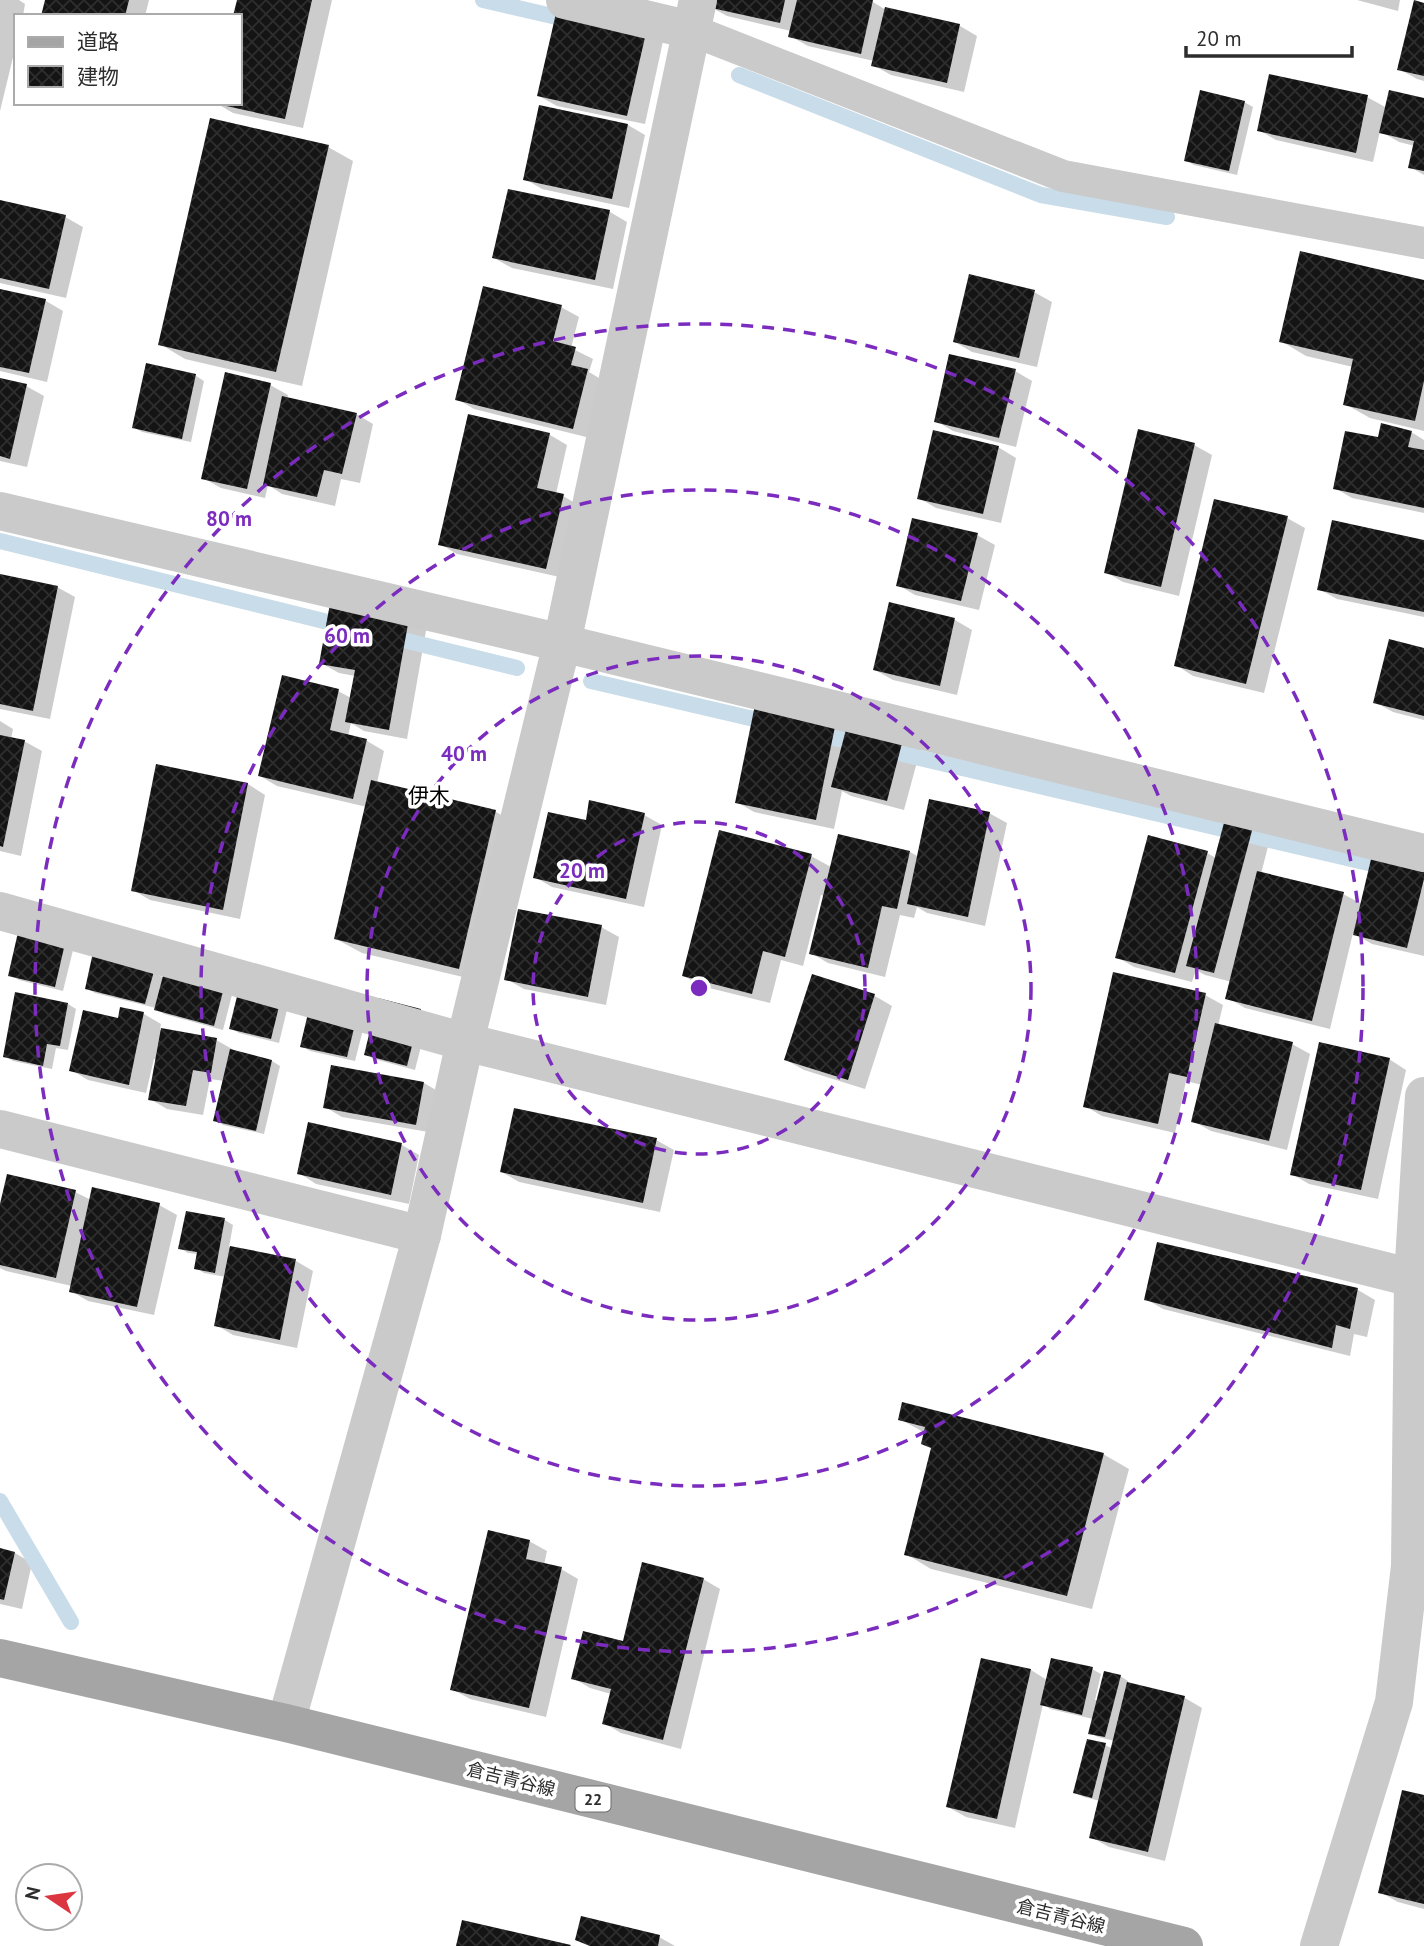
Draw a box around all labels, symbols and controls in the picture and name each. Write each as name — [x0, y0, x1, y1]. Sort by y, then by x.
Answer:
legend — [14, 14, 242, 105]
scale bar — [1186, 14, 1352, 58]
text: 20 m — [1196, 25, 1242, 52]
text: 道路 — [77, 28, 119, 55]
text: 建物 — [77, 63, 119, 90]
text: 80 m — [206, 505, 252, 532]
text: 60 m — [324, 622, 370, 649]
text: 40 m — [441, 740, 487, 767]
district label: 伊木 — [408, 782, 450, 809]
text: 20 m — [559, 857, 605, 884]
centre of rings — [687, 976, 711, 1000]
street label: 倉吉青谷線 — [465, 1757, 557, 1801]
road number: 22 — [576, 1786, 610, 1812]
north arrow — [14, 1862, 84, 1932]
text: N — [19, 1884, 46, 1902]
street label: 倉吉青谷線 — [1015, 1894, 1107, 1938]

